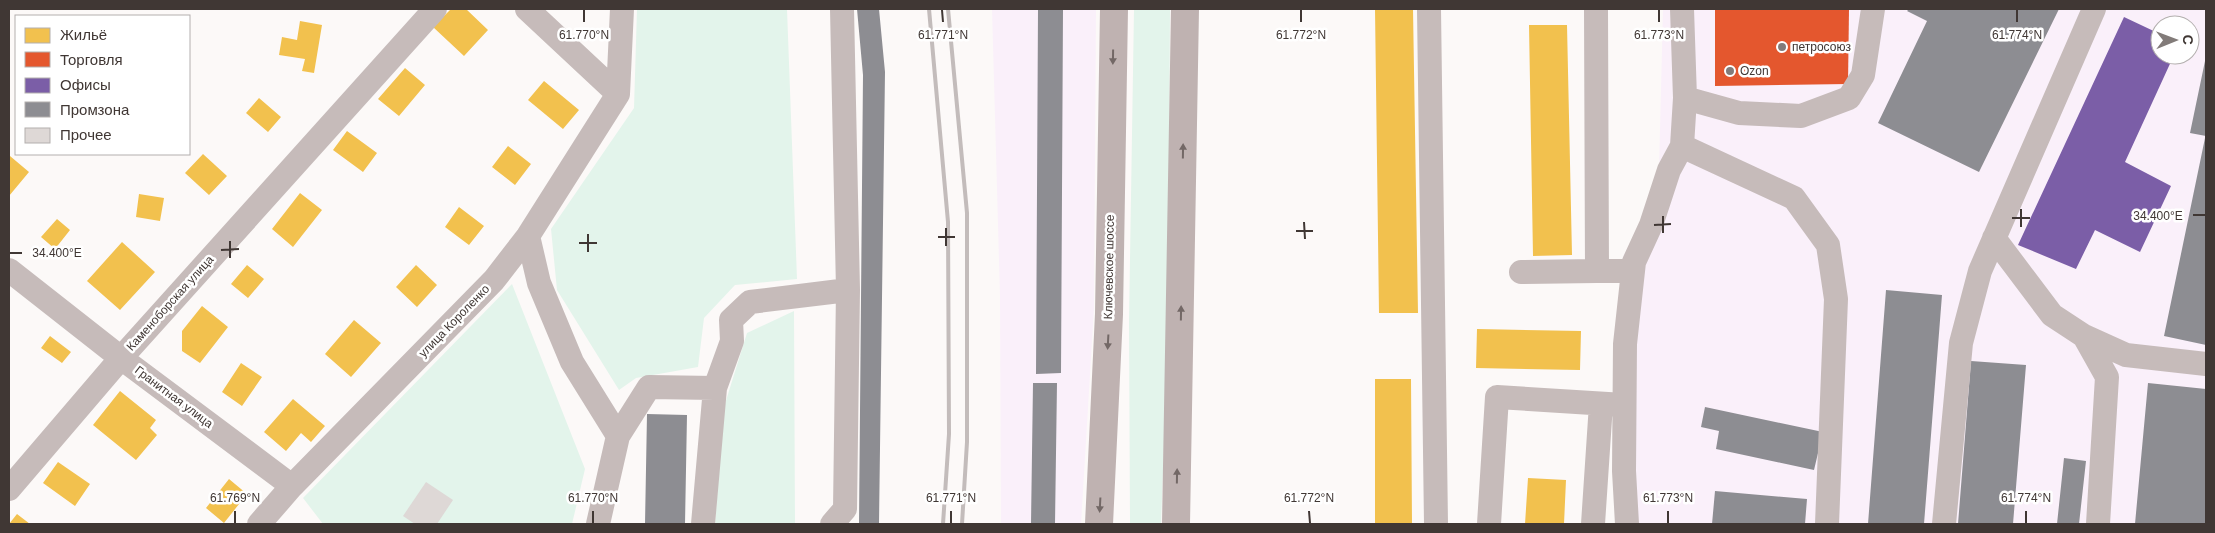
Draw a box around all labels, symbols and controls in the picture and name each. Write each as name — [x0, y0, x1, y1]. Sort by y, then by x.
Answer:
legend — [15, 15, 190, 155]
north arrow — [2150, 15, 2200, 65]
text: Жильё — [60, 26, 107, 43]
text: 61.770°N — [559, 28, 609, 42]
text: 61.771°N — [918, 28, 968, 42]
text: 61.772°N — [1276, 28, 1326, 42]
text: 61.773°N — [1634, 28, 1684, 42]
text: 61.774°N — [1992, 28, 2042, 42]
text: С — [2180, 35, 2196, 45]
place label: петросоюз — [1792, 40, 1851, 54]
marker: петросоюз — [1776, 41, 1788, 53]
one-way arrow — [1109, 50, 1117, 66]
text: Торговля — [60, 51, 123, 68]
place label: Ozon — [1740, 64, 1769, 78]
marker: Ozon — [1724, 65, 1736, 77]
text: Офисы — [60, 76, 111, 93]
text: Промзона — [60, 101, 130, 118]
text: Прочее — [60, 126, 112, 143]
one-way arrow — [1179, 142, 1187, 158]
text: 34.400°E — [2133, 209, 2183, 223]
street label: Ключевское шоссе — [1101, 214, 1117, 320]
text: 34.400°E — [32, 246, 82, 260]
street label: Каменоборская улица — [124, 252, 217, 353]
street label: улица Короленко — [416, 282, 492, 360]
one-way arrow — [1177, 305, 1185, 321]
one-way arrow — [1103, 335, 1111, 351]
street label: Гранитная улица — [132, 363, 216, 431]
one-way arrow — [1173, 467, 1181, 483]
text: 61.769°N — [210, 491, 260, 505]
text: 61.770°N — [568, 491, 618, 505]
text: 61.771°N — [926, 491, 976, 505]
text: 61.772°N — [1284, 491, 1334, 505]
text: 61.773°N — [1643, 491, 1693, 505]
text: 61.774°N — [2001, 491, 2051, 505]
one-way arrow — [1096, 497, 1104, 513]

